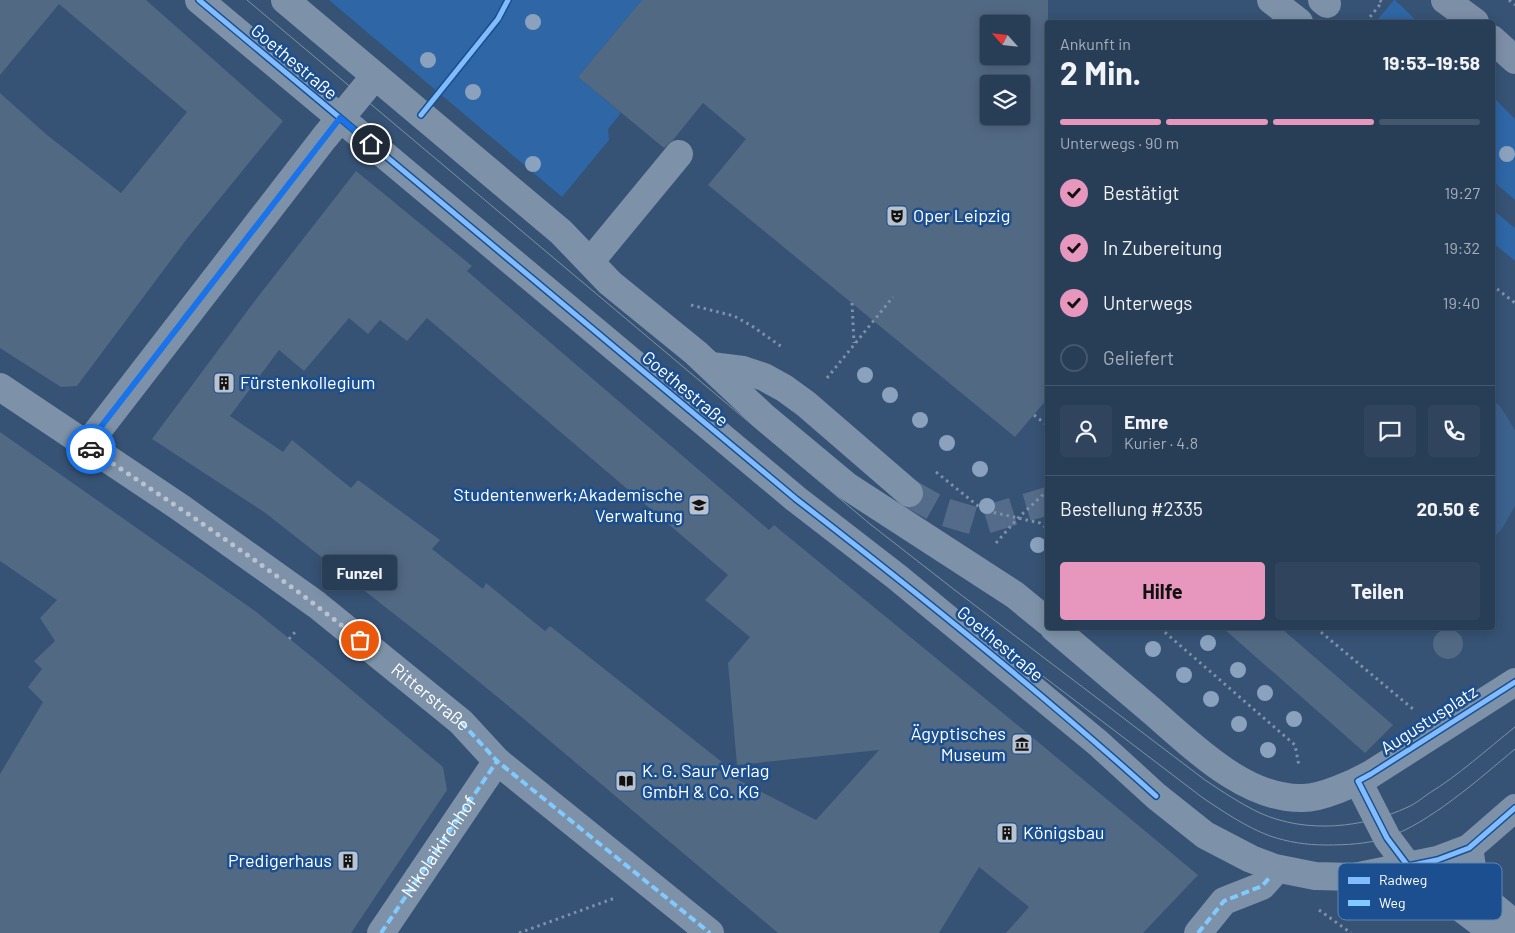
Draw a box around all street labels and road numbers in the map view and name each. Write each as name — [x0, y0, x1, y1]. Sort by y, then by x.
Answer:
street label: Goethestraße — [247, 19, 342, 104]
street label: Goethestraße — [638, 346, 733, 431]
street label: Goethestraße — [953, 601, 1048, 686]
street label: Ritterstraße — [387, 658, 475, 735]
street label: Augustusplatz — [1376, 680, 1481, 759]
street label: Nikolaikirchhof — [396, 791, 480, 901]

